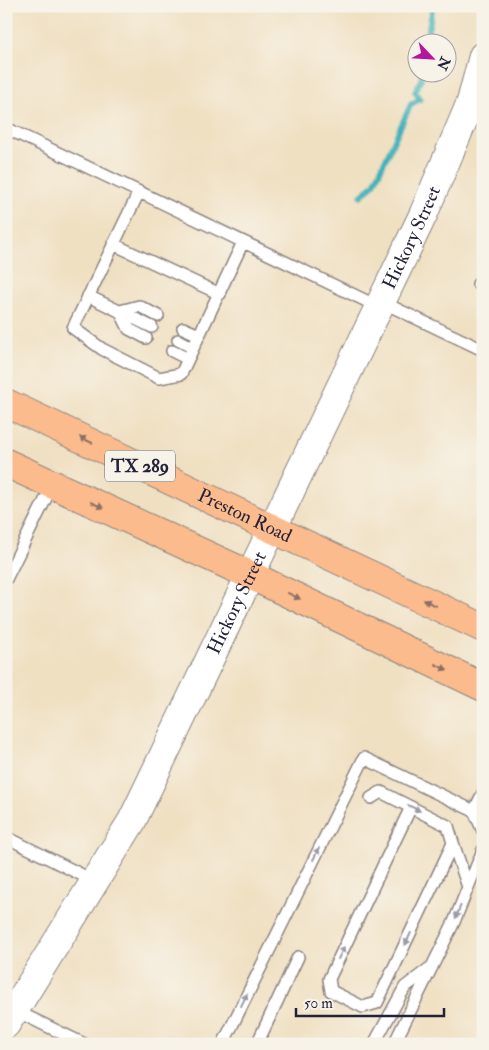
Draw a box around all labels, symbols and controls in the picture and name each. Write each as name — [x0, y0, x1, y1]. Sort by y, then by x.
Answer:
north arrow — [406, 32, 456, 82]
text: N — [433, 53, 454, 73]
street label: Hickory Street — [377, 182, 446, 293]
one-way arrow — [79, 436, 94, 445]
road number: TX 289 — [105, 451, 175, 482]
street label: Preston Road — [194, 483, 296, 548]
one-way arrow — [90, 501, 104, 509]
street label: Hickory Street — [202, 547, 272, 658]
one-way arrow — [287, 593, 301, 601]
one-way arrow — [423, 599, 437, 607]
one-way arrow — [434, 663, 448, 671]
one-way arrow — [407, 805, 421, 813]
one-way arrow — [312, 847, 320, 861]
one-way arrow — [454, 904, 461, 919]
one-way arrow — [403, 932, 411, 946]
one-way arrow — [337, 946, 346, 961]
scale bar — [296, 985, 444, 1017]
one-way arrow — [240, 993, 248, 1007]
text: 50 m — [304, 994, 333, 1013]

